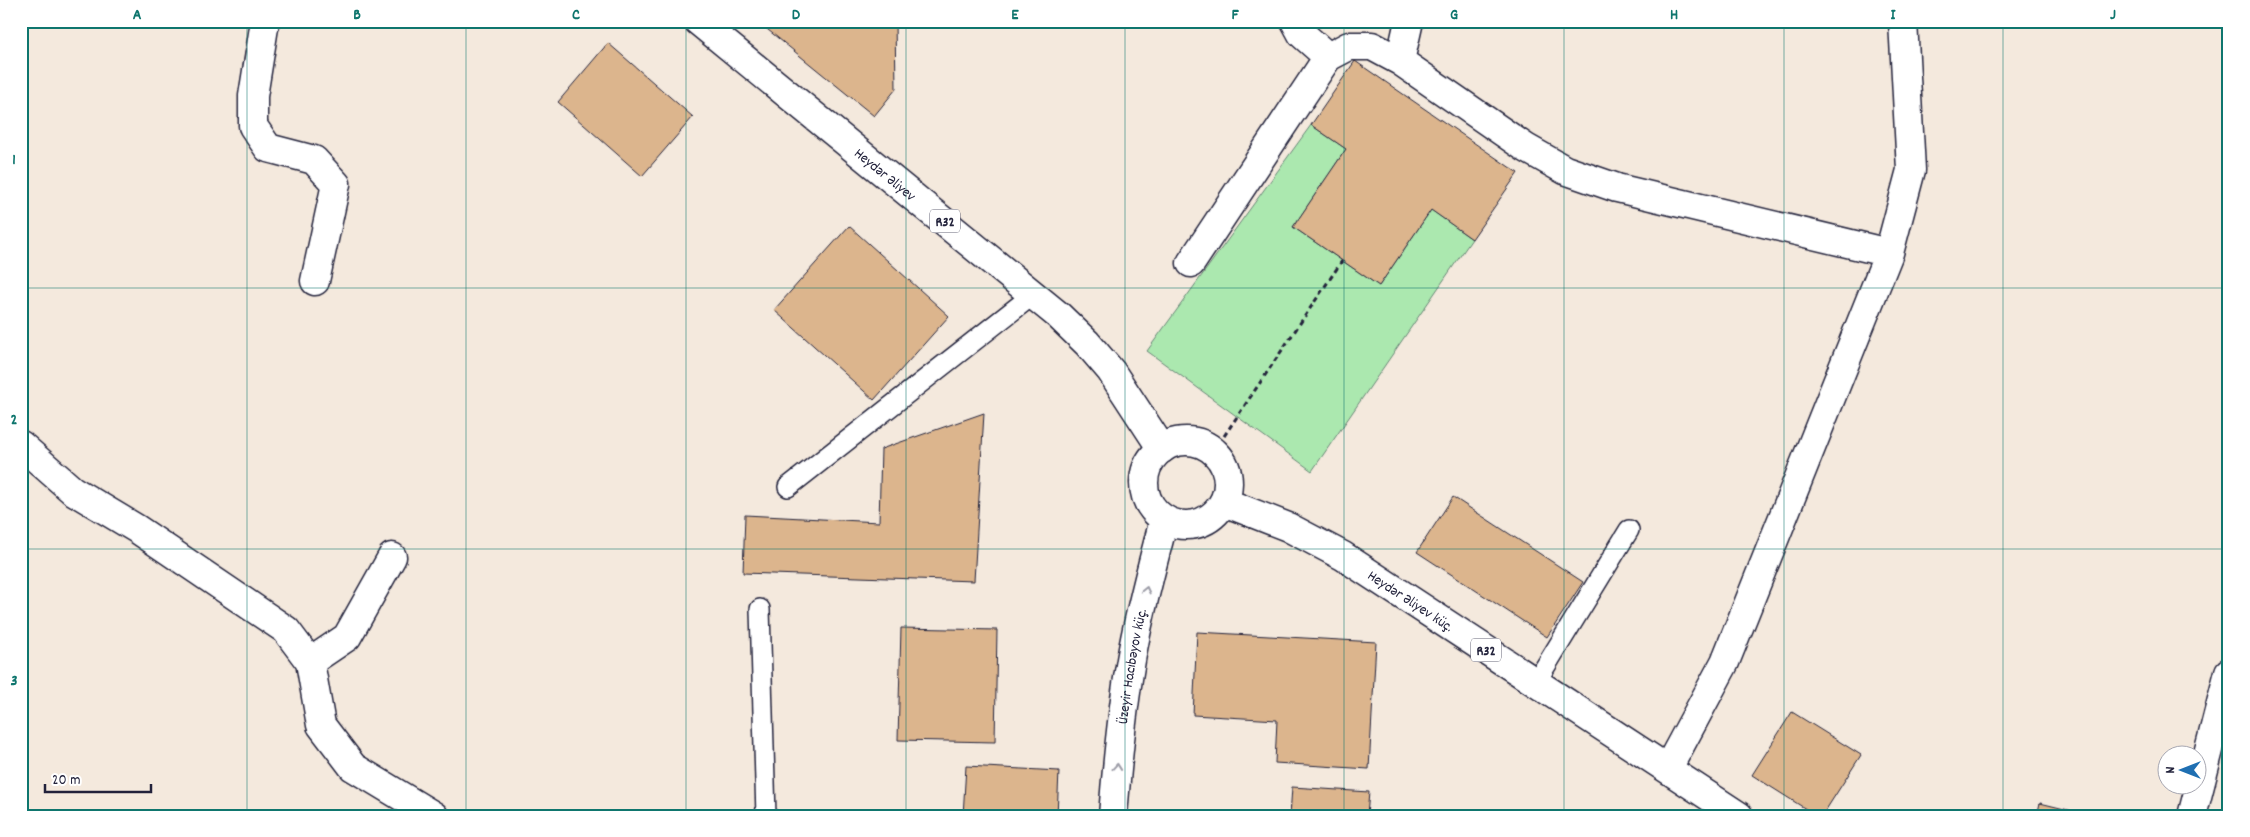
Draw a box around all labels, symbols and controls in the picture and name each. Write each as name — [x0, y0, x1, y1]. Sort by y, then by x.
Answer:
text: A — [133, 4, 142, 27]
text: B — [353, 4, 361, 27]
text: C — [572, 4, 580, 27]
text: D — [792, 4, 801, 27]
text: E — [1011, 4, 1019, 27]
text: F — [1231, 4, 1239, 27]
text: G — [1450, 4, 1458, 27]
text: H — [1670, 4, 1678, 27]
text: I — [1891, 4, 1897, 27]
text: J — [2110, 4, 2116, 27]
street label: Heydər Əliyev — [848, 144, 921, 208]
text: 1 — [12, 149, 16, 172]
road number: R32 — [930, 210, 960, 232]
text: 2 — [11, 409, 18, 432]
street label: Heydər Əliyev küç. — [1362, 566, 1457, 639]
one-way arrow — [1140, 585, 1151, 594]
street label: Üzeyir Hacıbəyov küç. — [1113, 607, 1154, 726]
road number: R32 — [1471, 638, 1501, 662]
text: 3 — [10, 670, 18, 693]
north arrow — [2158, 744, 2208, 794]
scale bar — [45, 762, 151, 794]
one-way arrow — [1111, 763, 1122, 771]
text: N — [2161, 766, 2181, 773]
text: 20 m — [52, 770, 80, 792]

